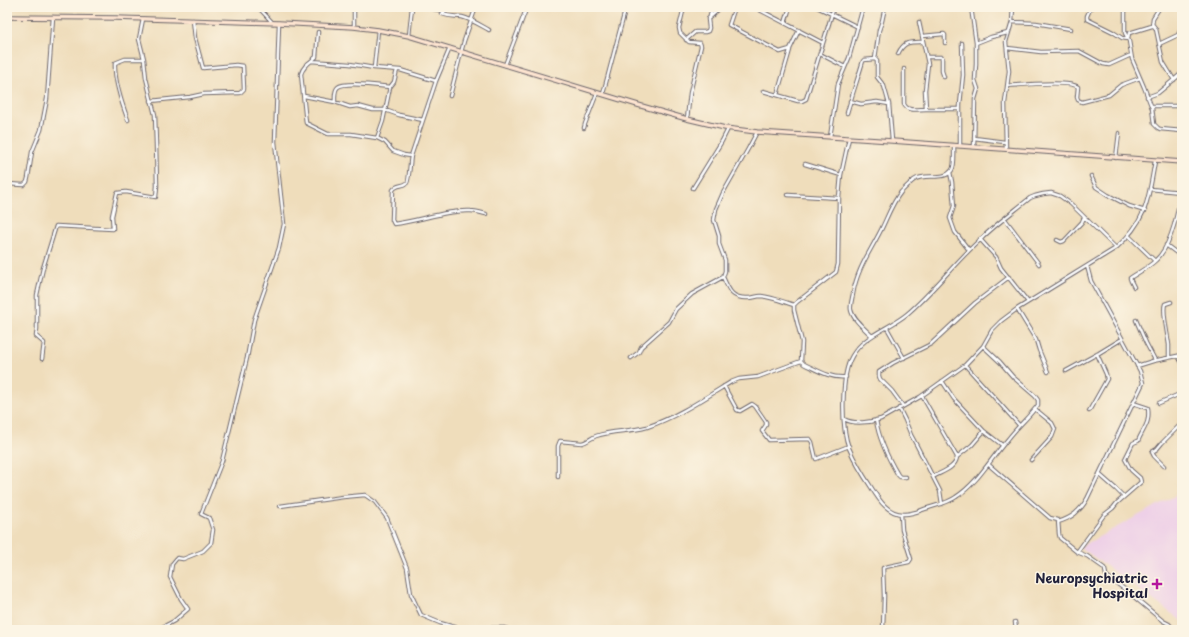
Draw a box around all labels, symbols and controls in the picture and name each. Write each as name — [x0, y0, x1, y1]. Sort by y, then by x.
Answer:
place label: Neuropsychiatric Hospital — [1035, 568, 1148, 602]
marker: Neuropsychiatric Hospital — [1151, 578, 1163, 590]

